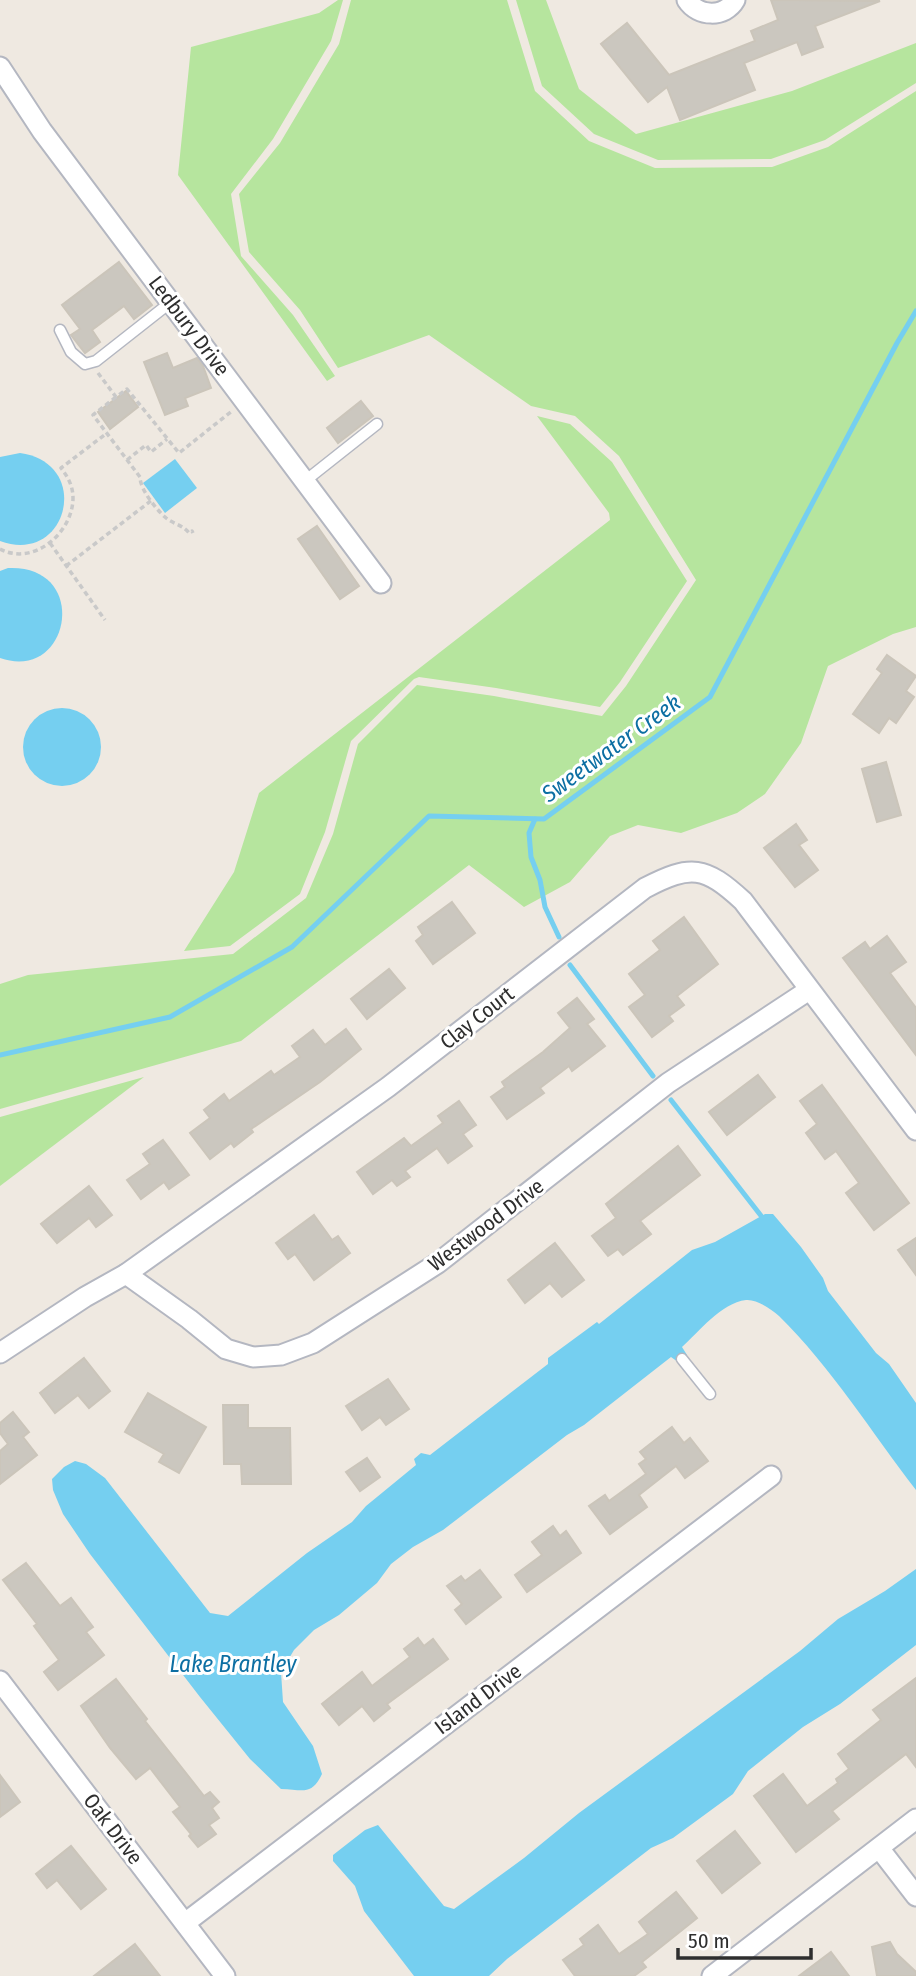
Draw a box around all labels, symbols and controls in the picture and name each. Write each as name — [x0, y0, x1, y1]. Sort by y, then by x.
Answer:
street label: Ledbury Drive — [143, 271, 235, 381]
water label: Sweetwater Creek — [535, 688, 686, 808]
street label: Clay Court — [435, 981, 519, 1055]
street label: Westwood Drive — [423, 1173, 549, 1277]
water label: Lake Brantley — [169, 1650, 297, 1678]
street label: Island Drive — [429, 1658, 527, 1740]
street label: Oak Drive — [78, 1788, 148, 1870]
scale bar — [678, 1916, 811, 1960]
text: 50 m — [688, 1928, 730, 1954]

